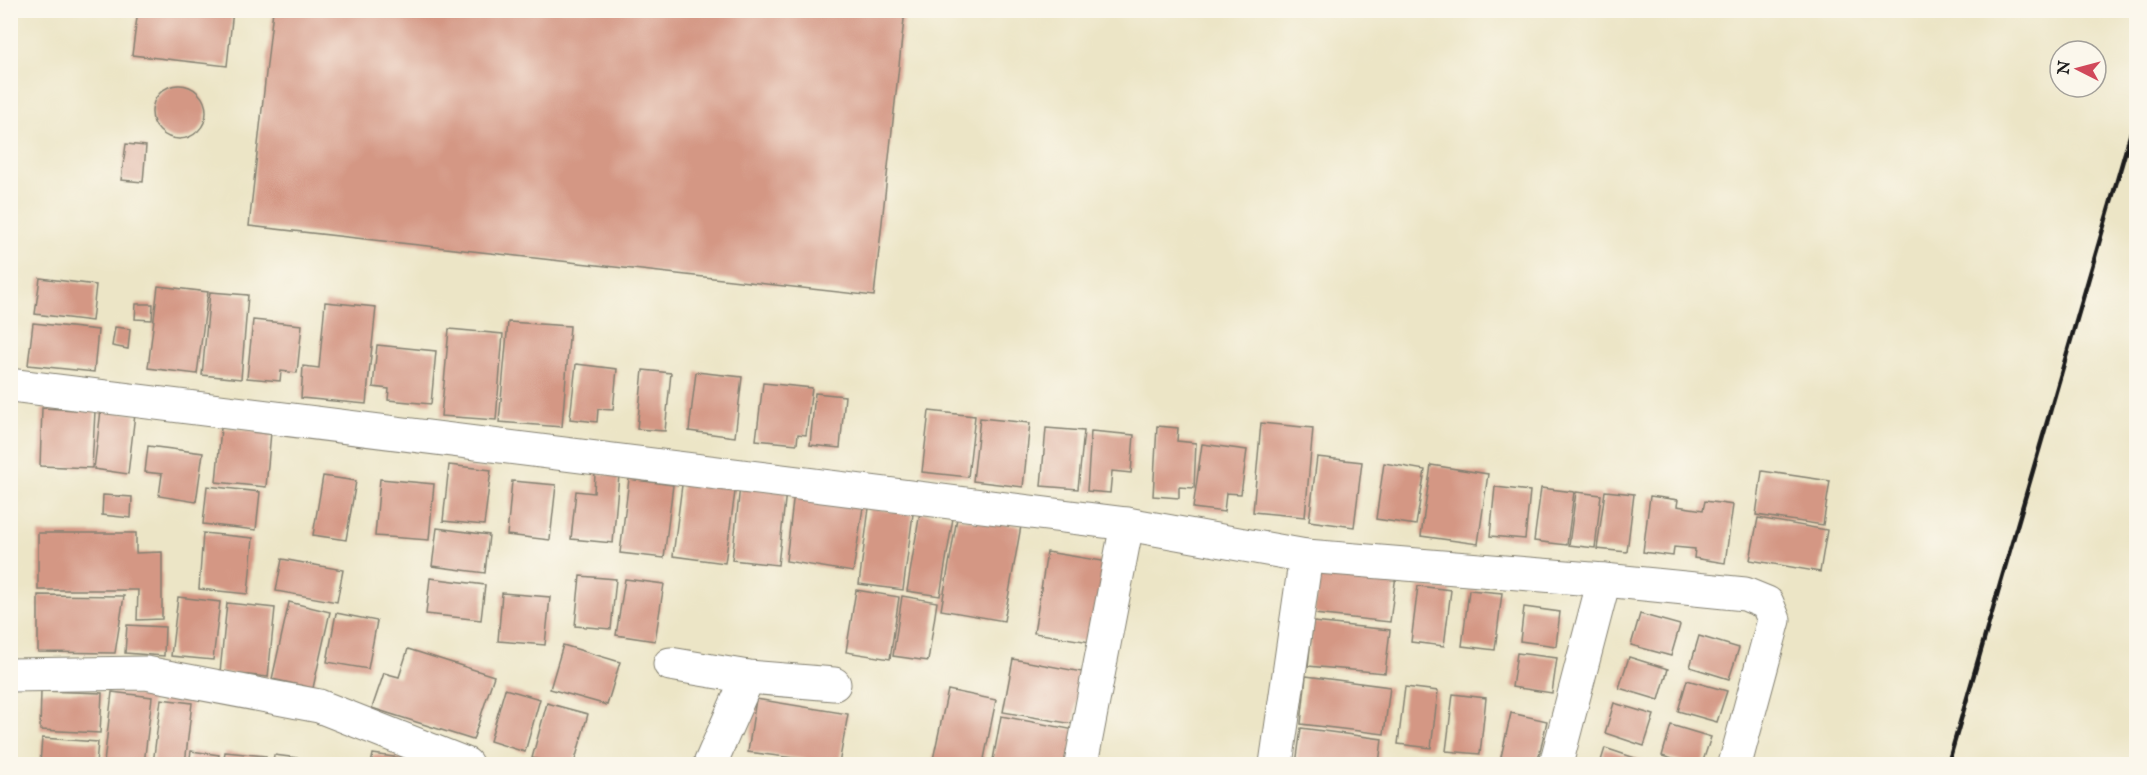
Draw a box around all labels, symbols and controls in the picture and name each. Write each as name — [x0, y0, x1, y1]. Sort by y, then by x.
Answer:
north arrow — [2048, 39, 2108, 99]
text: N — [2054, 60, 2076, 77]

